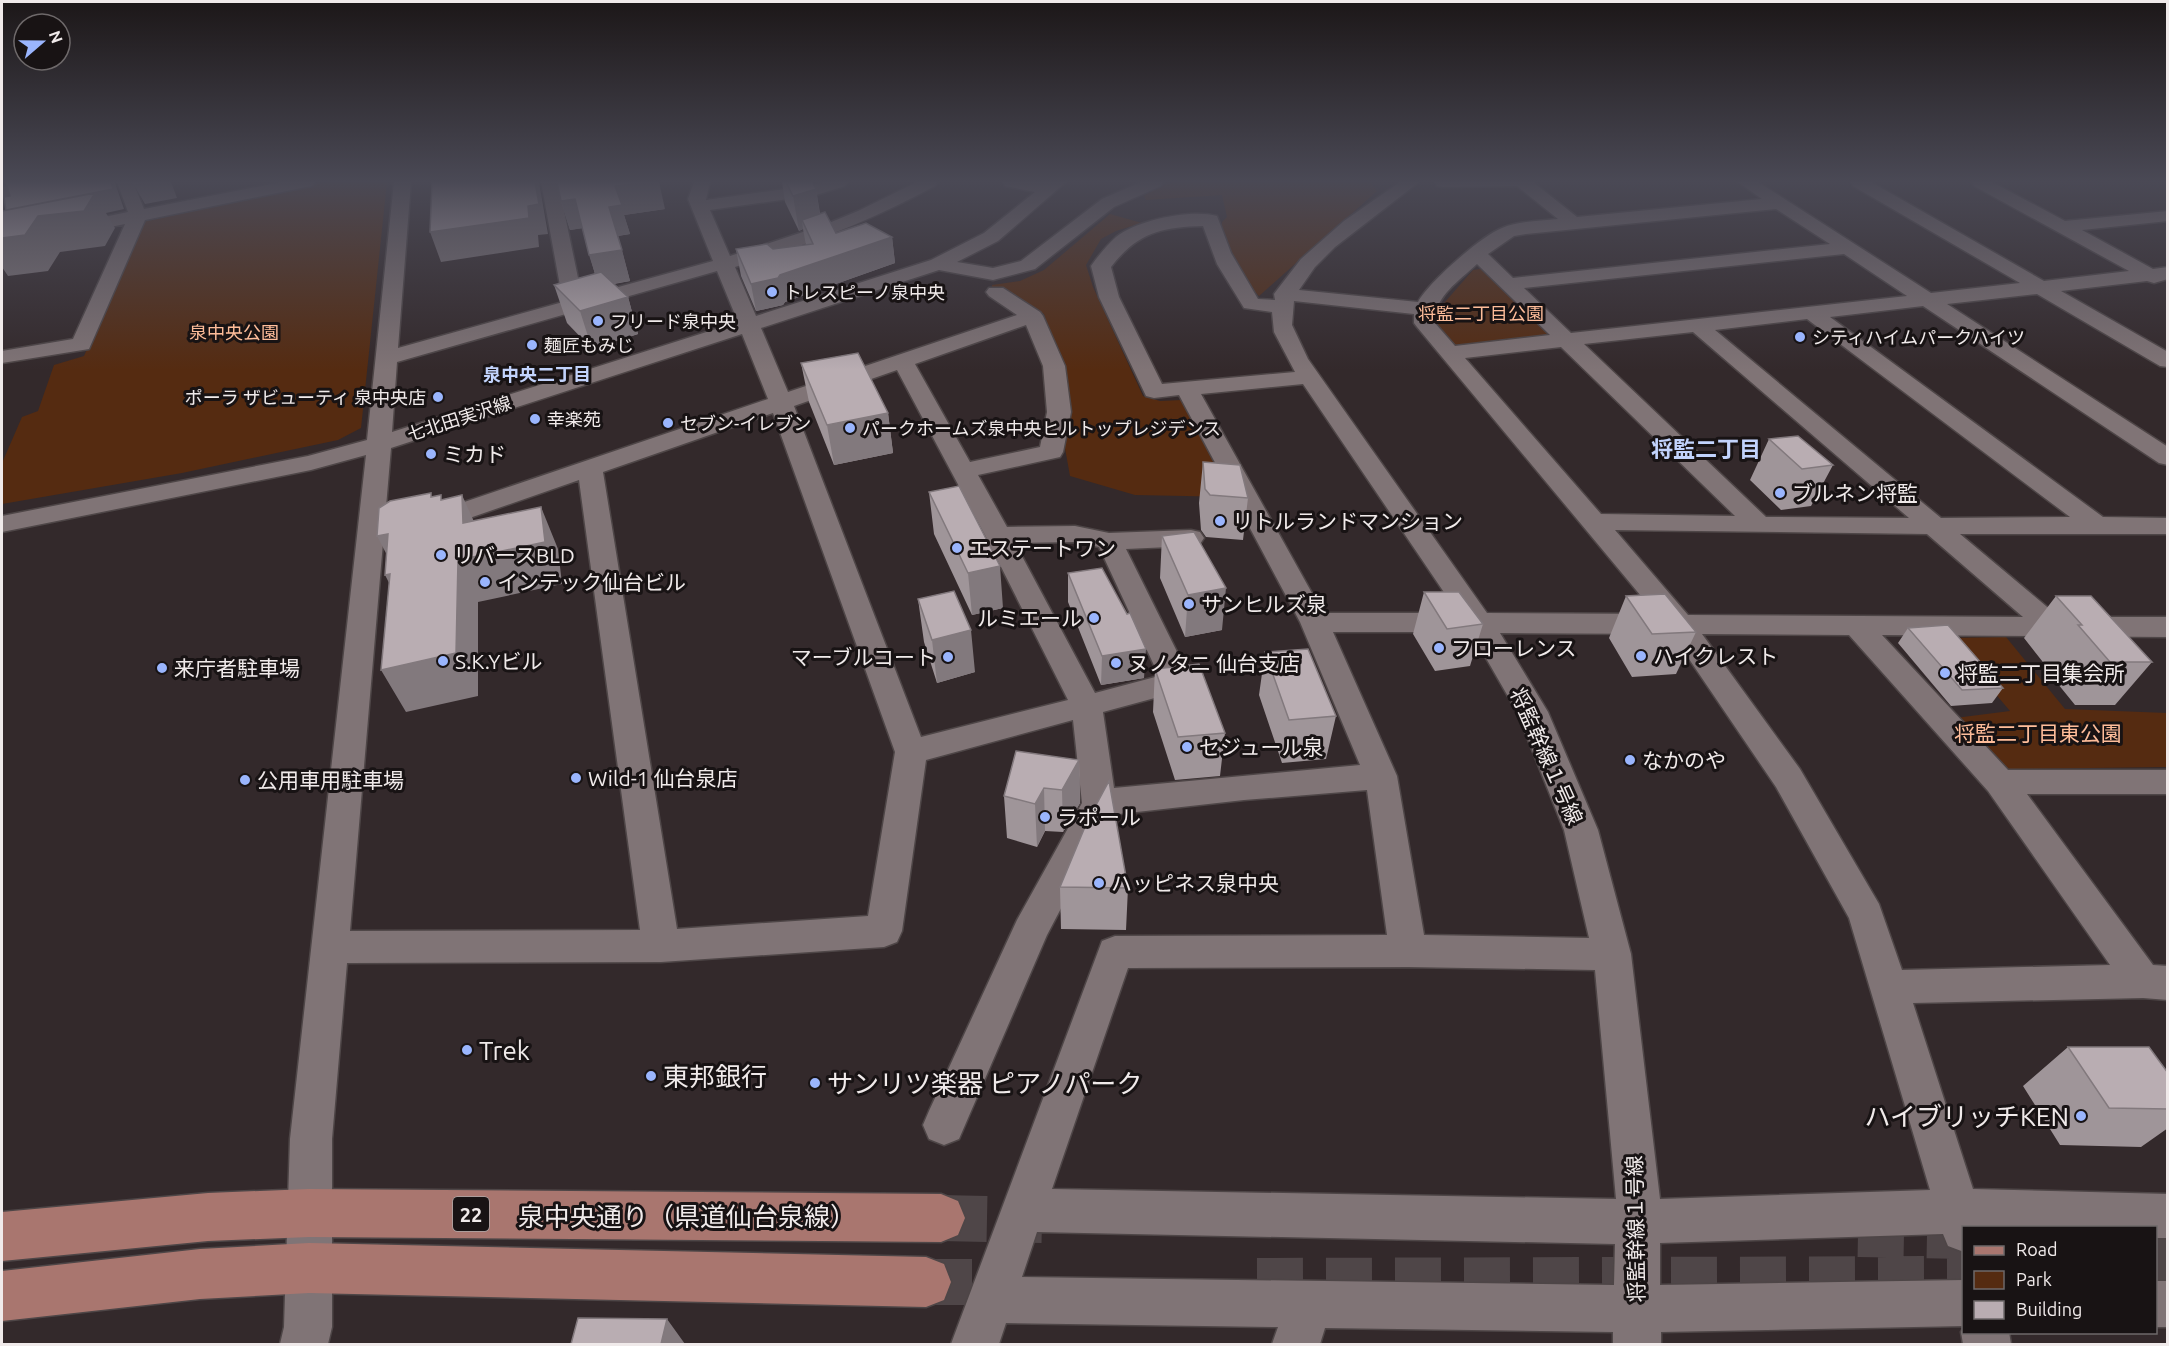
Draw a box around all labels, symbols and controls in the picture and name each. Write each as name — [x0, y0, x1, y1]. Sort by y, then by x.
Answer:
north arrow — [12, 12, 72, 72]
text: N — [46, 28, 67, 46]
place label: トレスピーノ泉中央 — [784, 282, 945, 302]
marker: トレスピーノ泉中央 — [765, 285, 779, 299]
park label: 将監二丁目公園 — [1418, 303, 1544, 323]
place label: フリード泉中央 — [610, 311, 736, 331]
marker: フリード泉中央 — [591, 314, 605, 328]
park label: 泉中央公園 — [189, 322, 279, 342]
place label: シティハイムパークハイツ — [1812, 327, 2025, 347]
marker: シティハイムパークハイツ — [1793, 330, 1807, 344]
place label: 麺匠もみじ — [544, 335, 634, 355]
marker: 麺匠もみじ — [525, 338, 539, 352]
district label: 泉中央二丁目 — [483, 364, 591, 384]
place label: ポーラ ザビューティ 泉中央店 — [185, 387, 426, 407]
marker: ポーラ ザビューティ 泉中央店 — [431, 390, 445, 404]
street label: 七北田実沢線 — [405, 392, 513, 444]
place label: 幸楽苑 — [547, 409, 601, 429]
marker: 幸楽苑 — [528, 412, 542, 426]
place label: セブン-イレブン — [680, 413, 811, 433]
marker: セブン-イレブン — [661, 416, 675, 430]
place label: パークホームズ泉中央ヒルトップレジデンス — [862, 418, 1221, 438]
marker: パークホームズ泉中央ヒルトップレジデンス — [843, 421, 857, 435]
district label: 将監二丁目 — [1651, 436, 1761, 461]
place label: ミカド — [443, 442, 506, 466]
marker: ミカド — [424, 447, 438, 461]
place label: ブルネン将監 — [1792, 481, 1918, 505]
marker: ブルネン将監 — [1773, 486, 1787, 500]
place label: リトルランドマンション — [1232, 509, 1463, 533]
marker: リトルランドマンション — [1213, 514, 1227, 528]
place label: エステートワン — [969, 536, 1116, 560]
marker: エステートワン — [950, 541, 964, 555]
place label: リバースBLD — [453, 543, 575, 567]
marker: リバースBLD — [434, 548, 448, 562]
place label: インテック仙台ビル — [497, 570, 686, 594]
marker: インテック仙台ビル — [478, 575, 492, 589]
place label: サンヒルズ泉 — [1201, 592, 1327, 616]
marker: サンヒルズ泉 — [1182, 597, 1196, 611]
place label: ルミエール — [977, 606, 1082, 630]
marker: ルミエール — [1087, 611, 1101, 625]
place label: フローレンス — [1451, 636, 1577, 660]
marker: フローレンス — [1432, 641, 1446, 655]
place label: ハイクレスト — [1653, 644, 1778, 668]
place label: マーブルコート — [791, 645, 936, 669]
place label: S.K.Yビル — [455, 649, 543, 673]
marker: ハイクレスト — [1634, 649, 1648, 663]
marker: マーブルコート — [941, 650, 955, 664]
place label: ヌノタニ 仙台支店 — [1128, 651, 1300, 675]
marker: S.K.Yビル — [436, 654, 450, 668]
place label: 来庁者駐車場 — [174, 656, 300, 680]
marker: ヌノタニ 仙台支店 — [1109, 656, 1123, 670]
marker: 来庁者駐車場 — [155, 661, 169, 675]
place label: 将監二丁目集会所 — [1957, 661, 2125, 685]
marker: 将監二丁目集会所 — [1938, 666, 1952, 680]
street label: 将監幹線１号線 — [1506, 684, 1588, 828]
park label: 将監二丁目東公園 — [1954, 721, 2122, 745]
place label: セジュール泉 — [1199, 735, 1324, 759]
marker: セジュール泉 — [1180, 740, 1194, 754]
place label: なかのや — [1642, 748, 1726, 772]
marker: なかのや — [1623, 753, 1637, 767]
place label: Wild-1 仙台泉店 — [588, 766, 737, 790]
place label: 公用車用駐車場 — [257, 768, 404, 792]
marker: Wild-1 仙台泉店 — [569, 771, 583, 785]
marker: 公用車用駐車場 — [238, 773, 252, 787]
place label: ラポール — [1057, 805, 1141, 829]
marker: ラポール — [1038, 810, 1052, 824]
place label: ハッピネス泉中央 — [1111, 871, 1279, 895]
marker: ハッピネス泉中央 — [1092, 876, 1106, 890]
place label: Trek — [479, 1036, 530, 1065]
marker: Trek — [460, 1043, 474, 1057]
place label: 東邦銀行 — [663, 1062, 767, 1091]
marker: 東邦銀行 — [644, 1069, 658, 1083]
place label: サンリツ楽器 ピアノパーク — [827, 1069, 1143, 1098]
marker: サンリツ楽器 ピアノパーク — [808, 1076, 822, 1090]
place label: ハイブリッチKEN — [1865, 1102, 2069, 1131]
marker: ハイブリッチKEN — [2074, 1109, 2088, 1123]
street label: 将監幹線１号線 — [1622, 1155, 1648, 1303]
road number: 22 — [453, 1197, 489, 1231]
street label: 泉中央通り（県道仙台泉線） — [518, 1202, 856, 1231]
legend — [1962, 1226, 2157, 1334]
text: Road — [2016, 1239, 2058, 1259]
text: Park — [2016, 1269, 2052, 1289]
text: Building — [2016, 1299, 2082, 1319]

